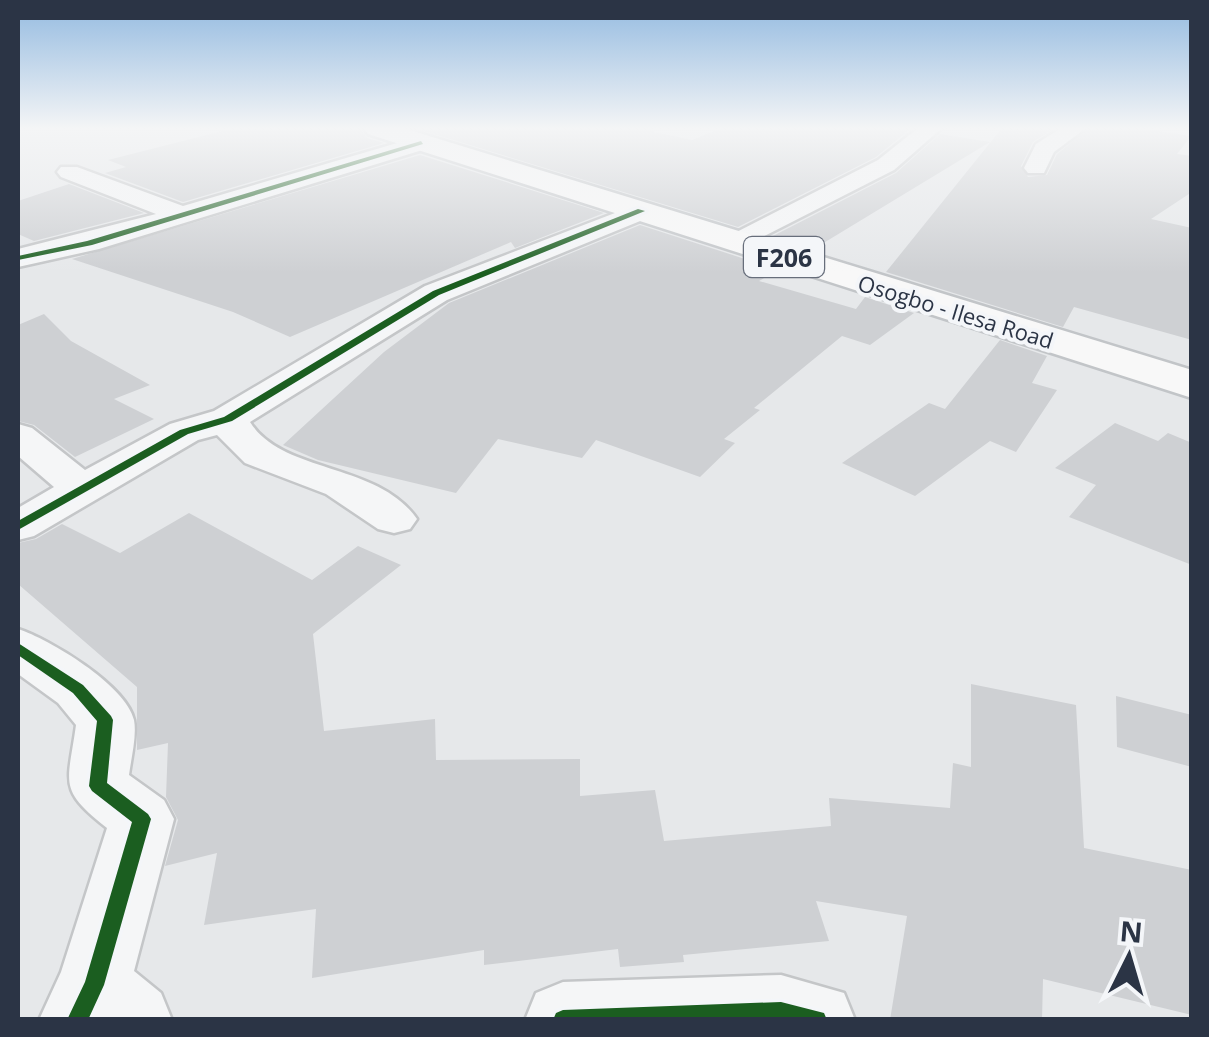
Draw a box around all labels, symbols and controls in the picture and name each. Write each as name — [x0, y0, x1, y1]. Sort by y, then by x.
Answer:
road number: F206 — [744, 237, 824, 277]
street label: Osogbo - Ilesa Road — [855, 267, 1057, 355]
north arrow — [1079, 907, 1179, 1007]
text: N — [1118, 911, 1144, 951]

